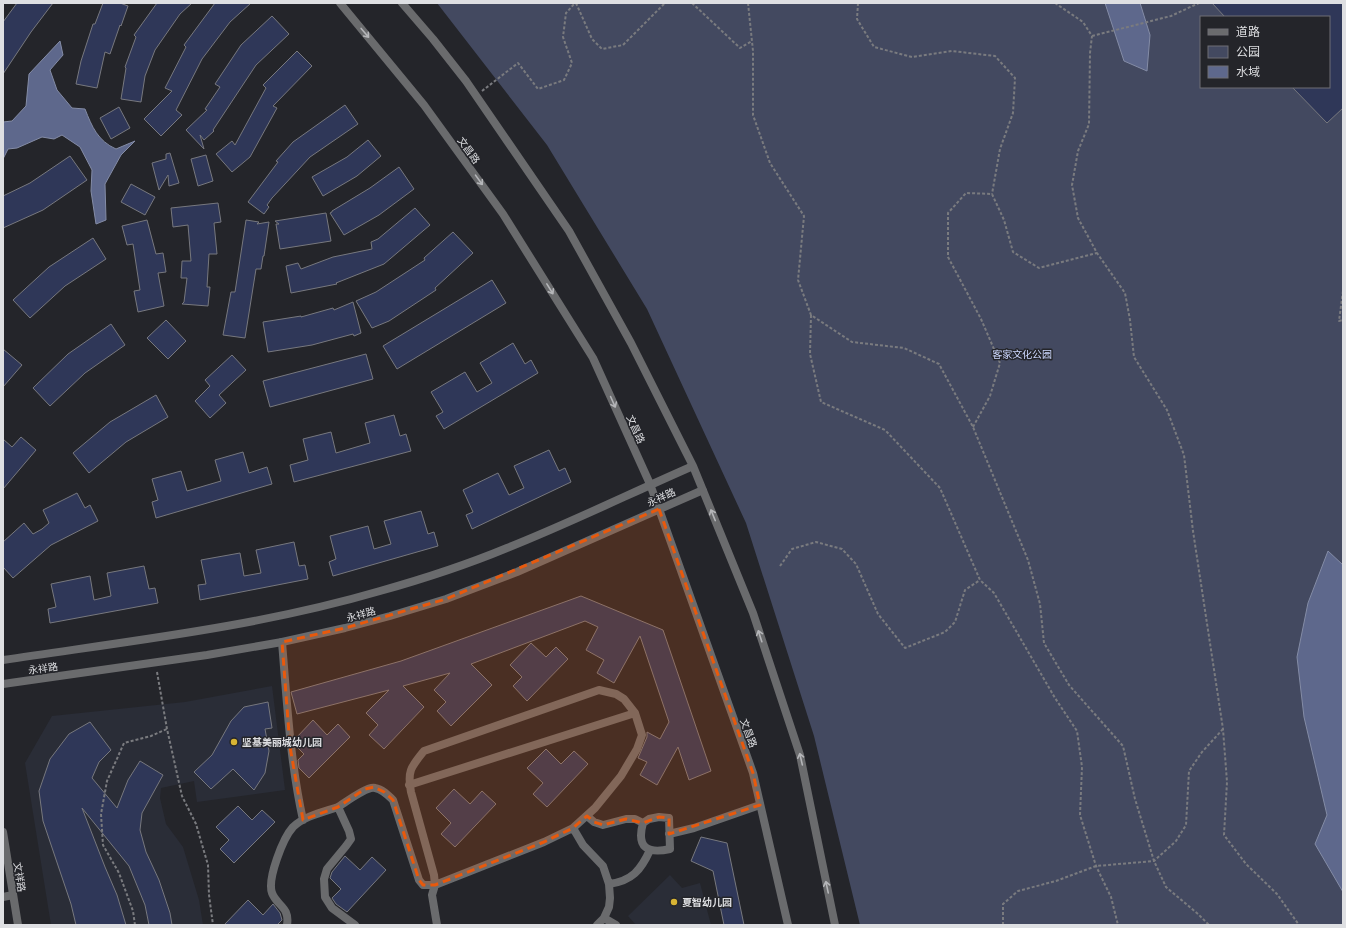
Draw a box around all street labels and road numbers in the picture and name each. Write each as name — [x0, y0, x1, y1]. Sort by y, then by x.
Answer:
street label: 文昌路 — [455, 135, 482, 166]
street label: 文昌路 — [624, 413, 647, 446]
street label: 永祥路 — [645, 486, 678, 509]
street label: 永祥路 — [345, 605, 377, 625]
street label: 永祥路 — [27, 661, 59, 677]
street label: 文昌路 — [737, 717, 759, 749]
street label: 文祥路 — [11, 861, 27, 893]

